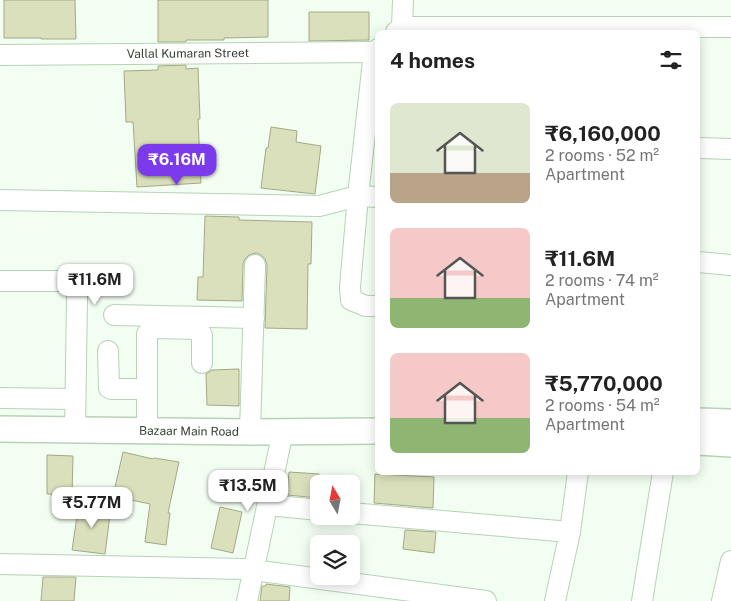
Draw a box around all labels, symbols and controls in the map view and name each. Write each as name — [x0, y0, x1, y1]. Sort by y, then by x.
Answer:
street label: Vallal Kumaran Street — [127, 46, 250, 61]
icon: filters — [657, 46, 685, 74]
text: 4 homes — [390, 48, 475, 73]
text: ₹6,160,000 — [545, 121, 661, 146]
icon: home — [430, 123, 490, 183]
pin: ₹6.16M — [136, 144, 218, 186]
text: 2 rooms · 52 m² — [545, 146, 659, 165]
text: ₹6.16M — [148, 150, 206, 169]
text: Apartment — [545, 165, 625, 184]
text: ₹11.6M — [545, 246, 615, 271]
icon: home — [430, 248, 490, 308]
pin: ₹11.6M — [54, 264, 136, 306]
text: ₹11.6M — [68, 270, 122, 289]
text: 2 rooms · 74 m² — [545, 271, 659, 290]
text: Apartment — [545, 290, 625, 309]
text: ₹5,770,000 — [545, 371, 663, 396]
icon: home — [430, 373, 490, 433]
text: 2 rooms · 54 m² — [545, 396, 660, 415]
text: Apartment — [545, 415, 625, 434]
street label: Bazaar Main Road — [139, 424, 239, 439]
pin: ₹13.5M — [207, 470, 289, 512]
north arrow — [310, 475, 360, 525]
map controls — [310, 475, 360, 585]
text: ₹13.5M — [219, 476, 277, 495]
pin: ₹5.77M — [51, 486, 133, 529]
text: ₹5.77M — [63, 493, 121, 512]
button: layers — [310, 535, 360, 585]

